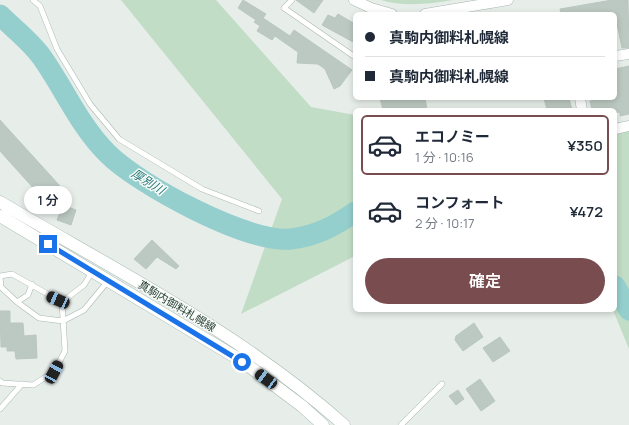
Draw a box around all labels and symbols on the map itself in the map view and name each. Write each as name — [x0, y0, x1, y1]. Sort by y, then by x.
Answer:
water label: 厚別川 — [128, 165, 170, 199]
callout: 1 分 — [24, 186, 72, 214]
route end — [39, 235, 57, 253]
street label: 真駒内御料札幌線 — [136, 276, 219, 335]
car — [45, 290, 71, 310]
route start — [233, 353, 251, 371]
car — [43, 359, 65, 385]
car — [253, 367, 279, 391]

